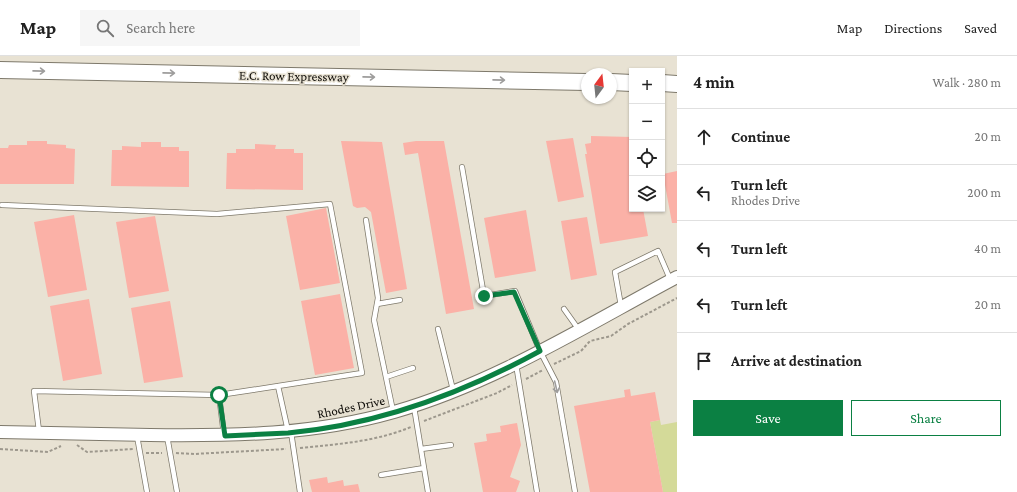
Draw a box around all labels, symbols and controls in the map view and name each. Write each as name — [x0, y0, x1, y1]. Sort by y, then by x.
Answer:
search box — [80, 10, 360, 46]
text: Map — [20, 17, 56, 38]
icon: search — [94, 17, 116, 39]
text: Search here — [126, 20, 195, 36]
text: Map — [837, 20, 862, 36]
text: Directions — [884, 20, 942, 36]
text: Saved — [964, 20, 997, 36]
one-way arrow — [32, 67, 45, 74]
street label: E.C. Row Expressway — [239, 68, 350, 84]
north arrow — [581, 68, 617, 104]
map controls — [629, 68, 665, 212]
button: + — [629, 68, 665, 104]
one-way arrow — [162, 69, 175, 77]
one-way arrow — [362, 73, 375, 81]
text: 4 min — [693, 73, 735, 92]
text: Walk · 280 m — [933, 75, 1001, 90]
one-way arrow — [492, 76, 505, 84]
button: − — [629, 104, 665, 140]
icon: ahead — [693, 126, 715, 148]
text: Continue — [731, 129, 790, 145]
text: 20 m — [975, 129, 1001, 144]
button: locate — [629, 140, 665, 176]
button: layers — [629, 176, 665, 212]
text: Turn left — [731, 177, 787, 193]
icon: left — [693, 182, 715, 204]
text: 200 m — [967, 185, 1001, 200]
text: Rhodes Drive — [731, 193, 800, 208]
icon: left — [693, 238, 715, 260]
text: Turn left — [731, 241, 787, 257]
text: 40 m — [974, 241, 1001, 256]
route end — [475, 287, 493, 305]
icon: left — [693, 294, 715, 316]
text: Turn left — [731, 297, 787, 313]
text: 20 m — [975, 297, 1001, 312]
icon: arrive — [693, 350, 715, 372]
text: Arrive at destination — [731, 353, 862, 369]
one-way arrow — [553, 380, 561, 393]
route start — [210, 386, 228, 404]
street label: Rhodes Drive — [316, 392, 387, 422]
button: Save — [693, 400, 843, 436]
button: Share — [851, 400, 1001, 436]

